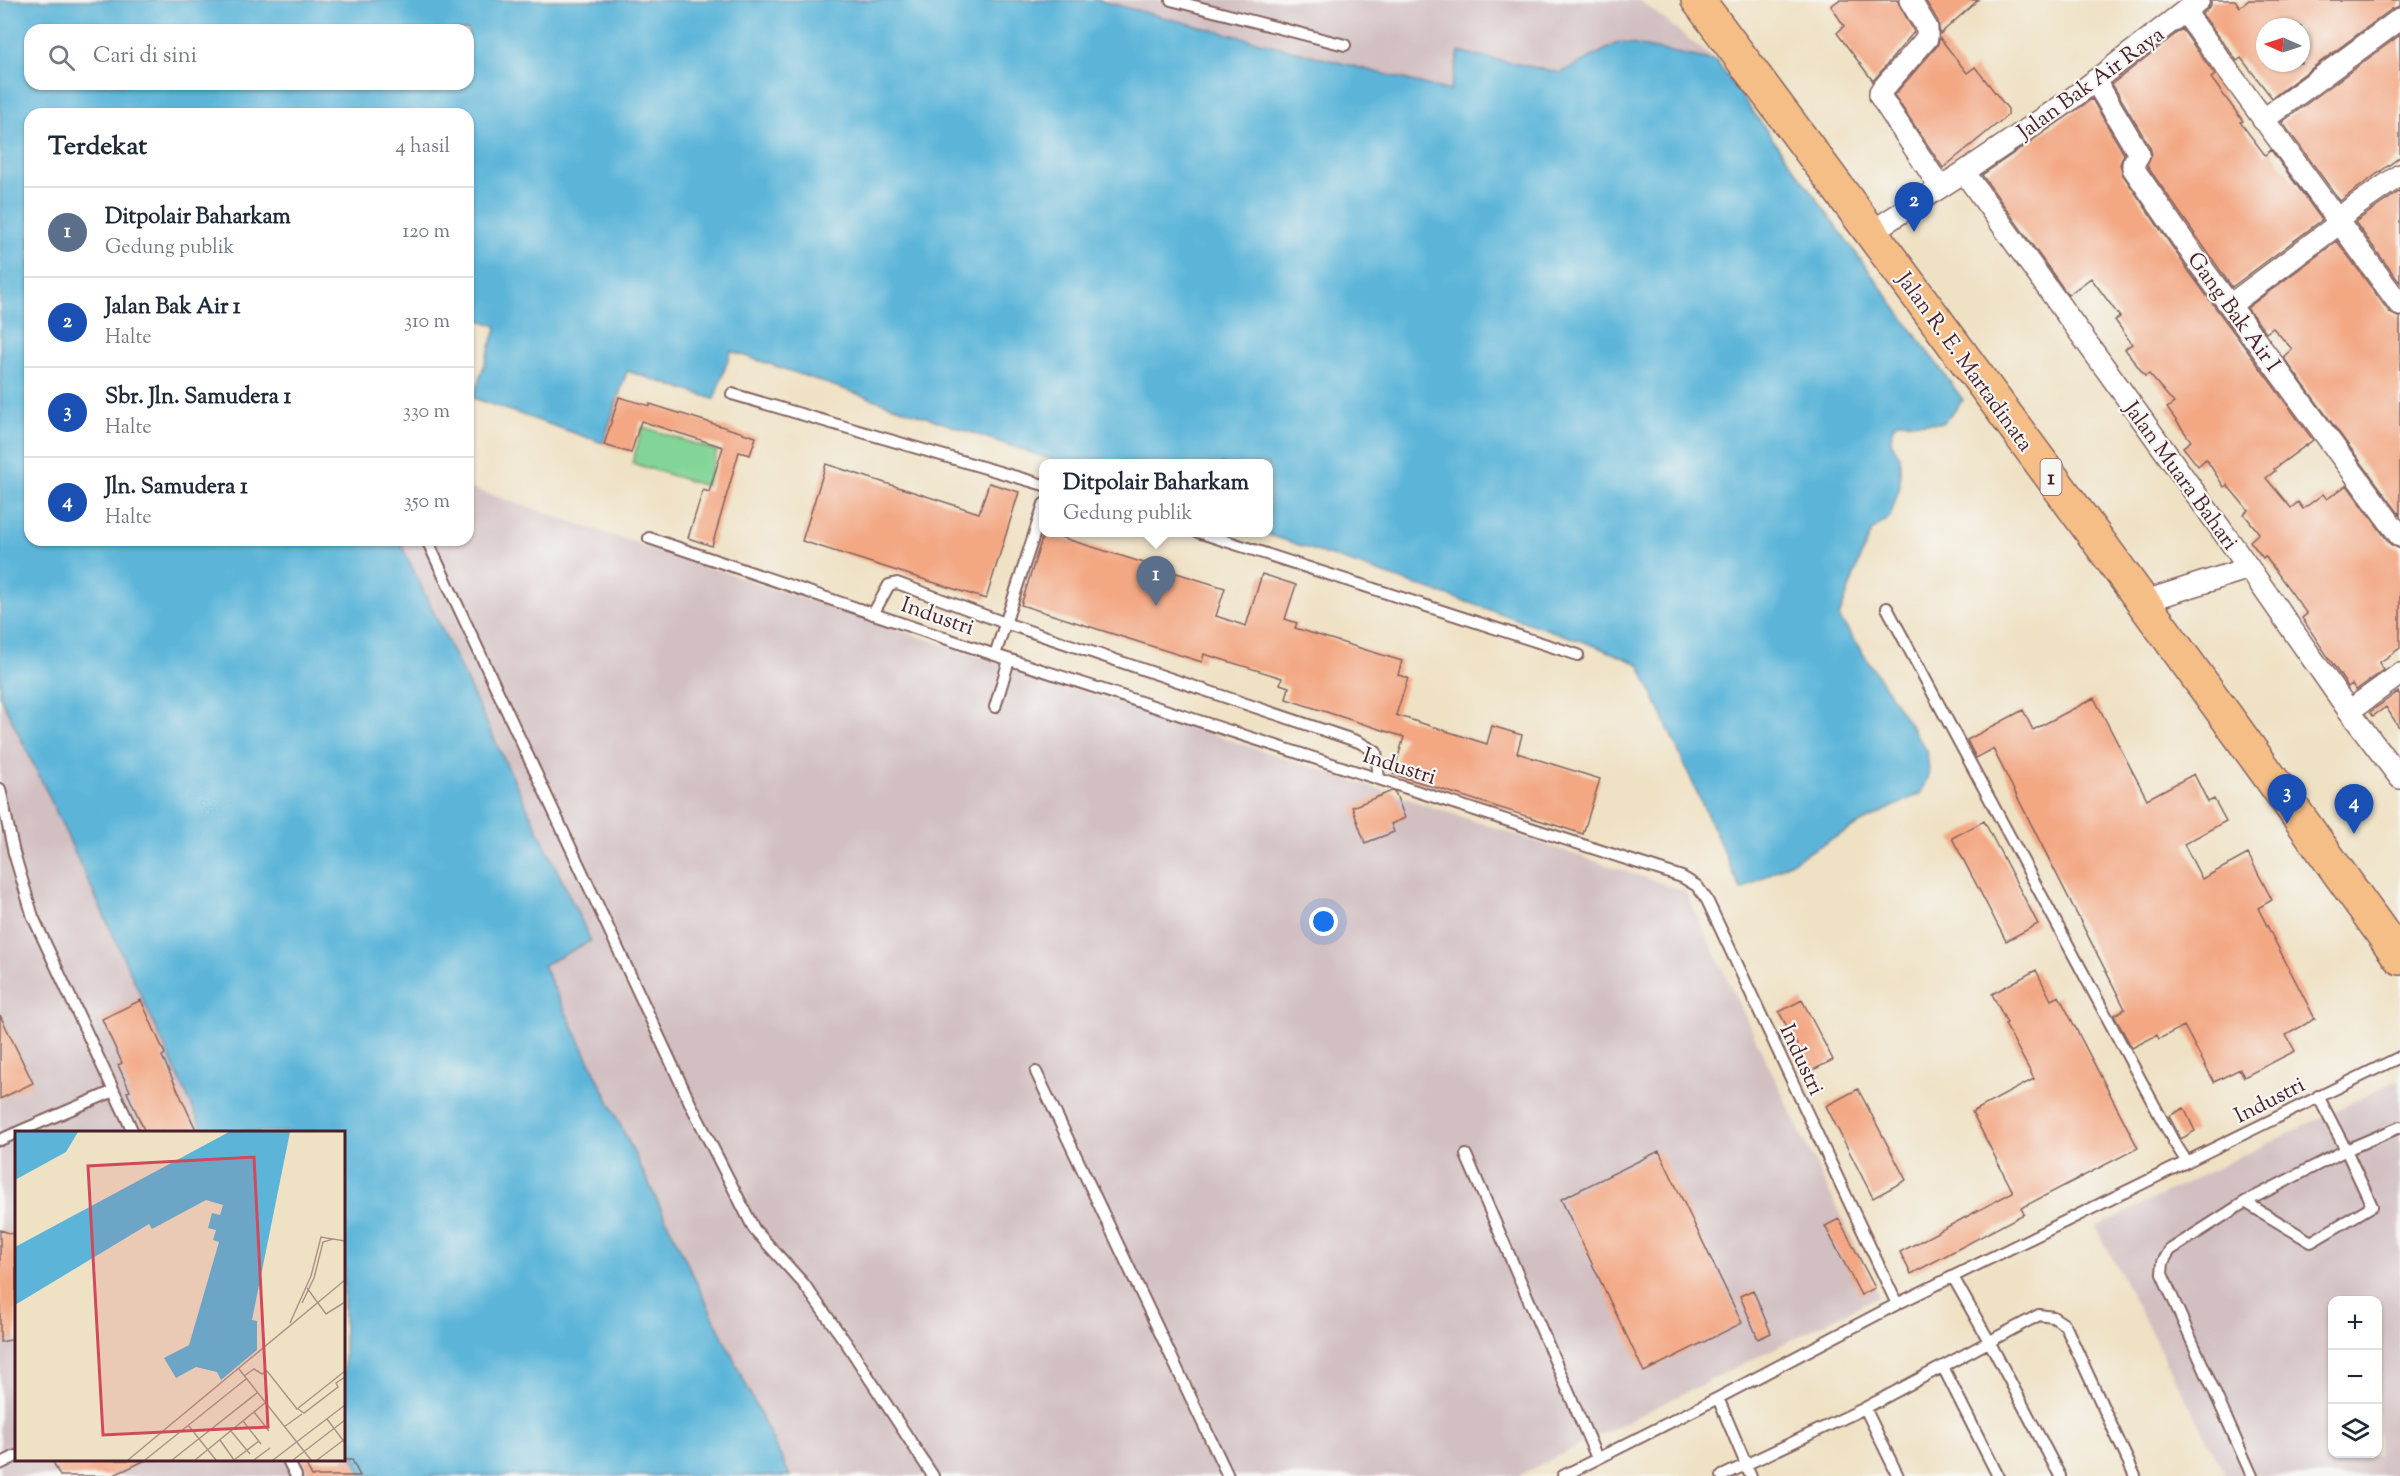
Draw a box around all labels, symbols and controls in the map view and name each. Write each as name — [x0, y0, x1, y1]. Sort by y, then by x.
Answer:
north arrow — [2256, 18, 2310, 72]
street label: Jalan Bak Air Raya — [2011, 20, 2172, 149]
search box — [24, 24, 474, 90]
icon: search — [45, 41, 78, 74]
text: Cari di sini — [93, 41, 197, 73]
text: Terdekat — [48, 129, 147, 166]
text: 4 hasil — [396, 133, 450, 162]
pin: 2 — [1894, 182, 1934, 232]
text: Ditpolair Baharkam — [105, 202, 291, 234]
text: 1 — [64, 218, 71, 247]
text: 120 m — [402, 218, 450, 247]
text: Gedung publik — [105, 234, 234, 263]
street label: Gang Bak Air I — [2178, 246, 2287, 379]
street label: Jalan R. E. Martadinata — [1887, 266, 2040, 459]
text: Jalan Bak Air 1 — [105, 292, 241, 324]
text: 2 — [63, 308, 72, 337]
text: 310 m — [404, 308, 450, 337]
text: Halte — [105, 324, 152, 353]
text: Sbr. Jln. Samudera 1 — [105, 382, 291, 414]
street label: Jalan Muara Bahari — [2114, 395, 2245, 558]
text: 3 — [63, 398, 72, 427]
text: 330 m — [403, 398, 450, 427]
text: Halte — [105, 414, 152, 443]
popup — [1039, 459, 1273, 537]
road number: 1 — [2040, 459, 2062, 495]
text: Ditpolair Baharkam — [1063, 468, 1249, 500]
text: Jln. Samudera 1 — [105, 472, 248, 504]
text: 4 — [62, 488, 73, 517]
text: 350 m — [404, 488, 450, 517]
text: Gedung publik — [1063, 500, 1192, 529]
text: Halte — [105, 504, 152, 533]
pin: 1 — [1136, 556, 1176, 606]
street label: Industri — [896, 590, 978, 645]
street label: Industri — [1358, 741, 1440, 795]
pin: 3 — [2268, 774, 2306, 824]
pin: 4 — [2334, 784, 2374, 834]
your location — [1309, 907, 1338, 936]
street label: Industri — [1770, 1019, 1831, 1101]
street label: Industri — [2229, 1070, 2311, 1133]
inset map — [15, 1131, 345, 1461]
map controls — [2328, 1296, 2382, 1458]
button: + — [2328, 1296, 2382, 1350]
button: − — [2328, 1350, 2382, 1404]
button: layers — [2328, 1404, 2382, 1458]

